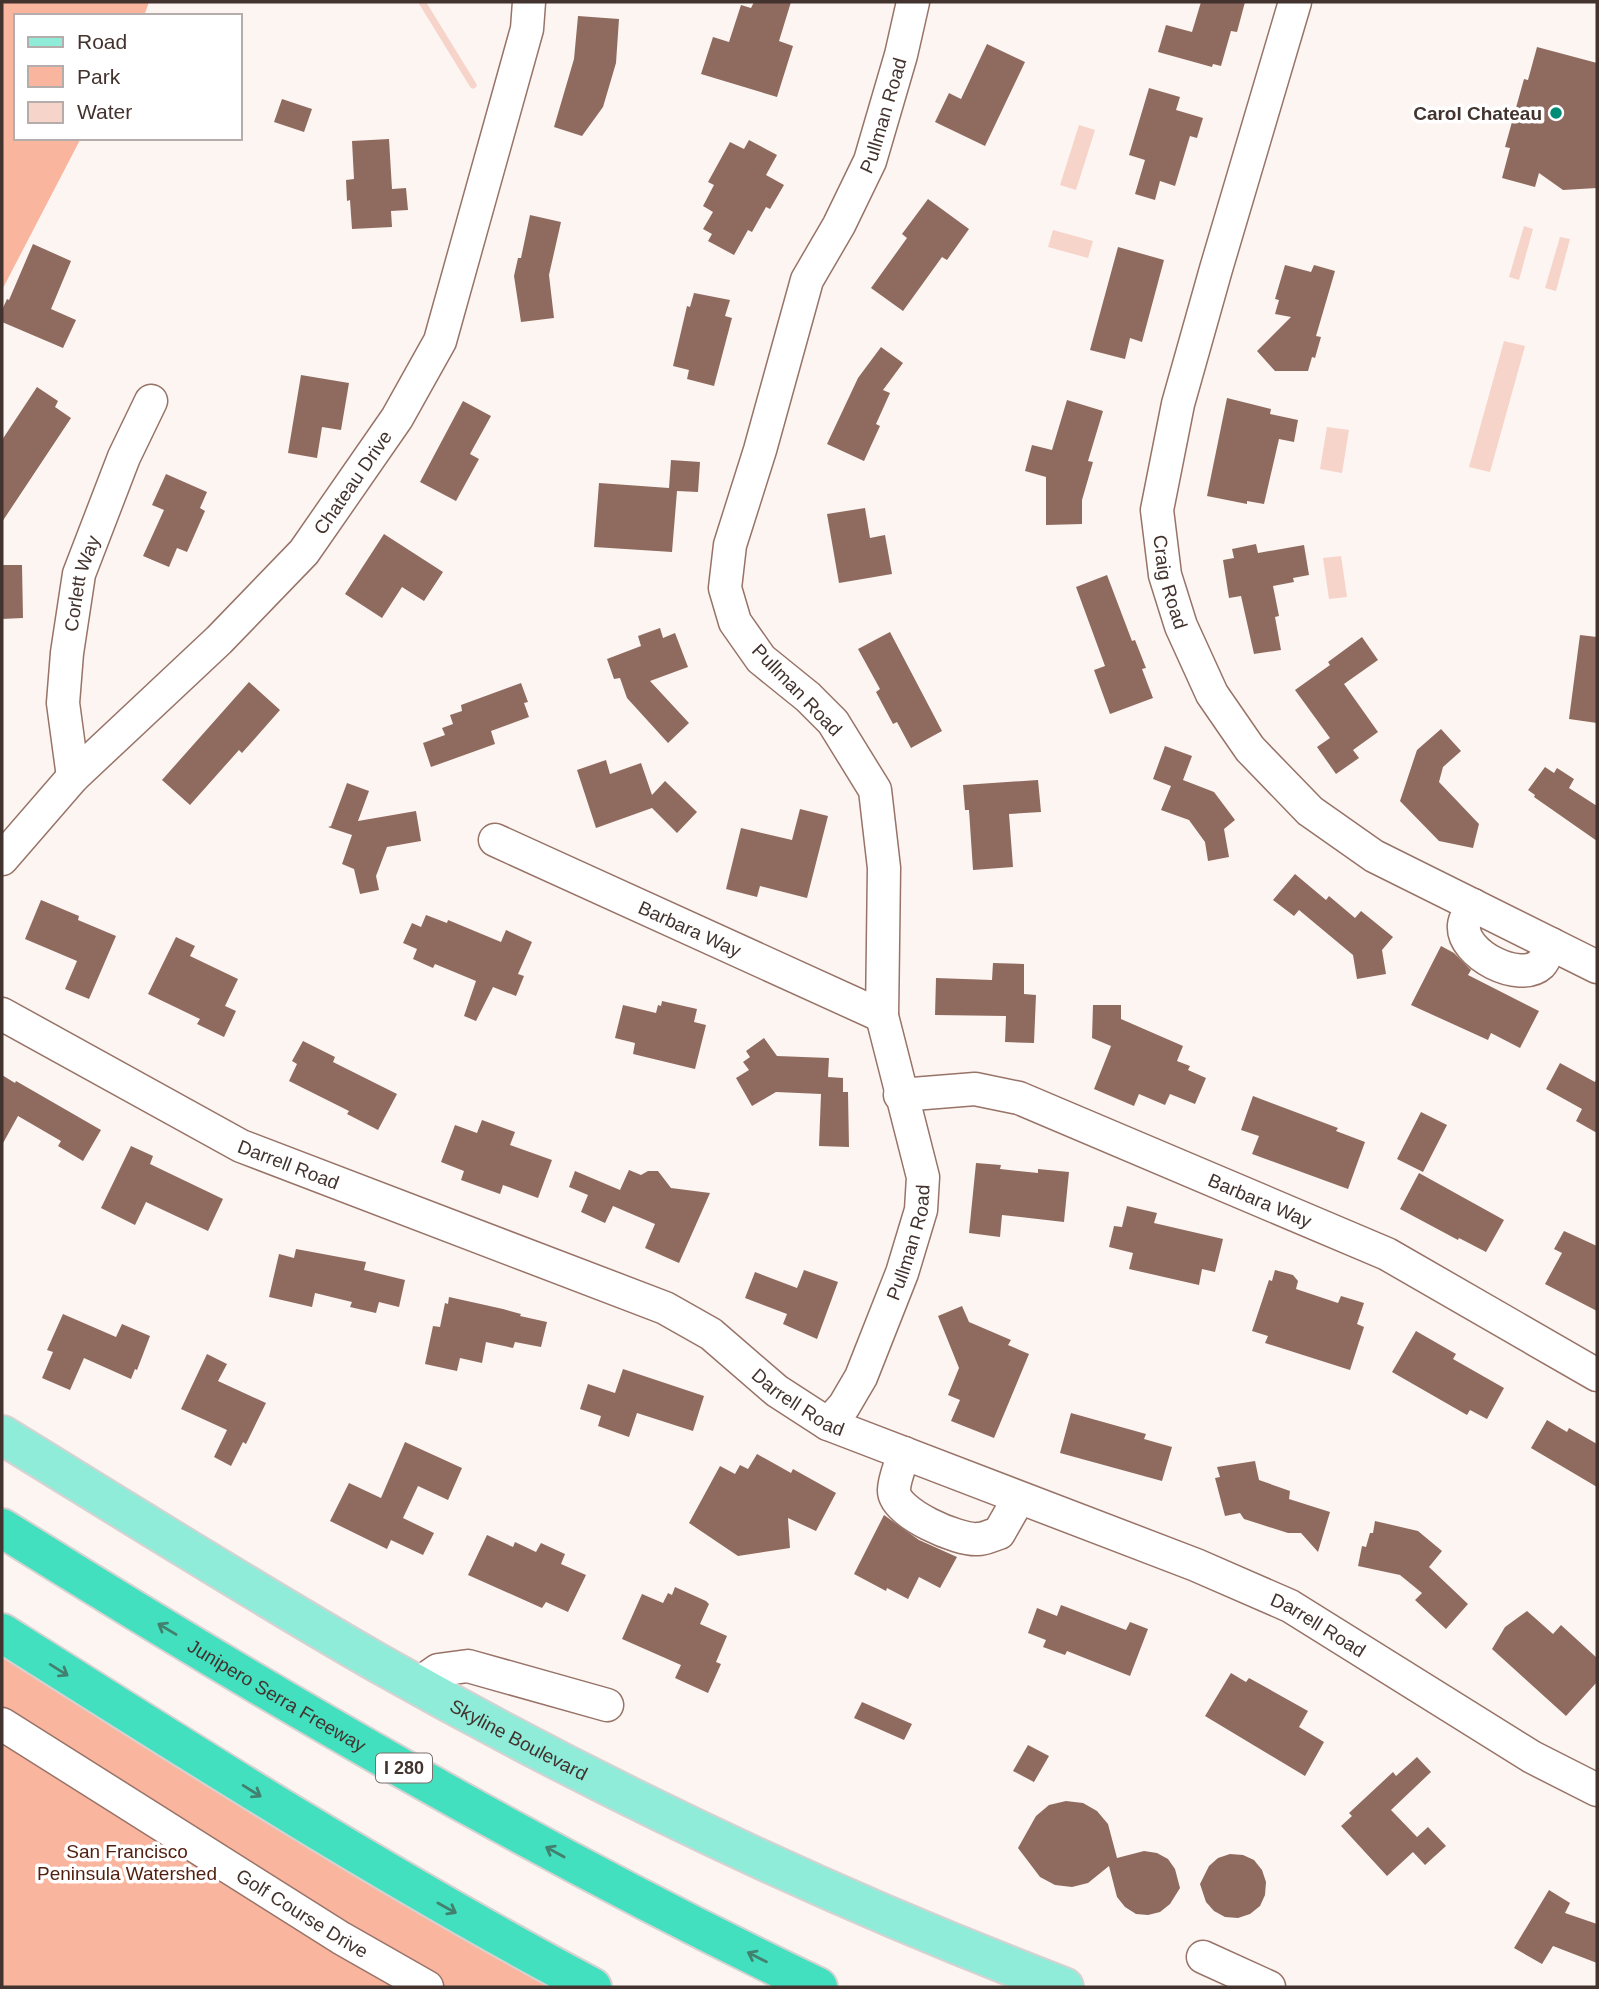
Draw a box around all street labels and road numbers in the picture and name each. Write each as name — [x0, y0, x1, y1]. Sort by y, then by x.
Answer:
street label: Pullman Road — [855, 55, 910, 177]
street label: Chateau Drive — [309, 426, 396, 538]
street label: Corlett Way — [60, 532, 104, 633]
street label: Craig Road — [1150, 534, 1192, 631]
street label: Pullman Road — [748, 640, 846, 740]
street label: Barbara Way — [635, 896, 745, 961]
street label: Darrell Road — [235, 1135, 342, 1193]
street label: Barbara Way — [1205, 1169, 1315, 1232]
street label: Pullman Road — [882, 1184, 933, 1303]
street label: Darrell Road — [748, 1364, 847, 1440]
street label: Darrell Road — [1268, 1588, 1369, 1661]
street label: Junipero Serra Freeway — [184, 1635, 370, 1756]
street label: Skyline Boulevard — [447, 1695, 591, 1784]
road number: I 280 — [376, 1754, 432, 1783]
street label: Golf Course Drive — [233, 1864, 372, 1962]

